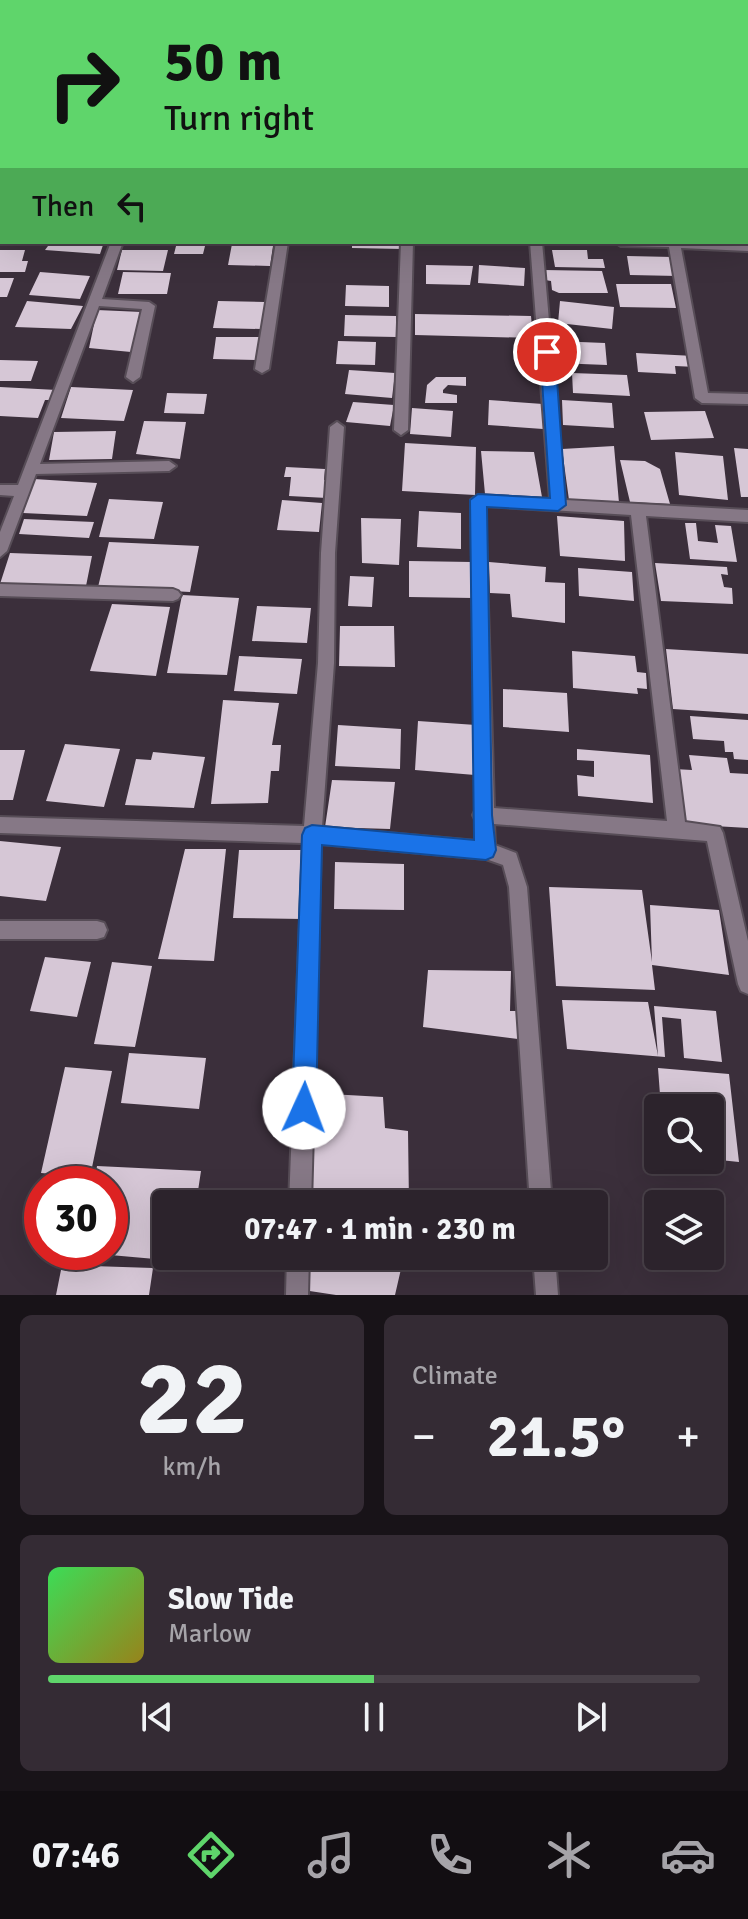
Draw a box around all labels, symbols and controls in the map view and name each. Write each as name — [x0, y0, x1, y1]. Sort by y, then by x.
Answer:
text: 50 m — [164, 27, 282, 96]
icon: right — [32, 32, 136, 136]
text: Turn right — [164, 96, 314, 141]
icon: left — [110, 184, 154, 228]
text: Then — [32, 188, 94, 225]
pin — [513, 318, 581, 386]
icon: arrive — [525, 330, 569, 374]
position arrow — [262, 1066, 346, 1150]
map controls — [644, 1094, 724, 1270]
button: search — [644, 1094, 724, 1174]
speed limit sign: 30 — [24, 1166, 128, 1270]
button: layers — [644, 1190, 724, 1270]
text: 07:47 · 1 min · 230 m — [244, 1211, 516, 1248]
text: 22 — [136, 1335, 248, 1463]
text: Climate — [412, 1360, 498, 1392]
text: 21.5° — [487, 1400, 625, 1474]
text: − — [412, 1410, 436, 1464]
text: + — [676, 1410, 700, 1464]
text: km/h — [163, 1451, 221, 1483]
text: Slow Tide — [168, 1581, 294, 1618]
text: Marlow — [168, 1618, 251, 1650]
icon: previous — [135, 1695, 179, 1739]
icon: pause — [352, 1695, 396, 1739]
icon: next — [569, 1695, 613, 1739]
icon: directions — [183, 1827, 239, 1883]
icon: music — [303, 1827, 359, 1883]
icon: phone — [422, 1827, 478, 1883]
icon: climate — [541, 1827, 597, 1883]
icon: car — [660, 1827, 716, 1883]
text: 07:46 — [32, 1833, 120, 1878]

